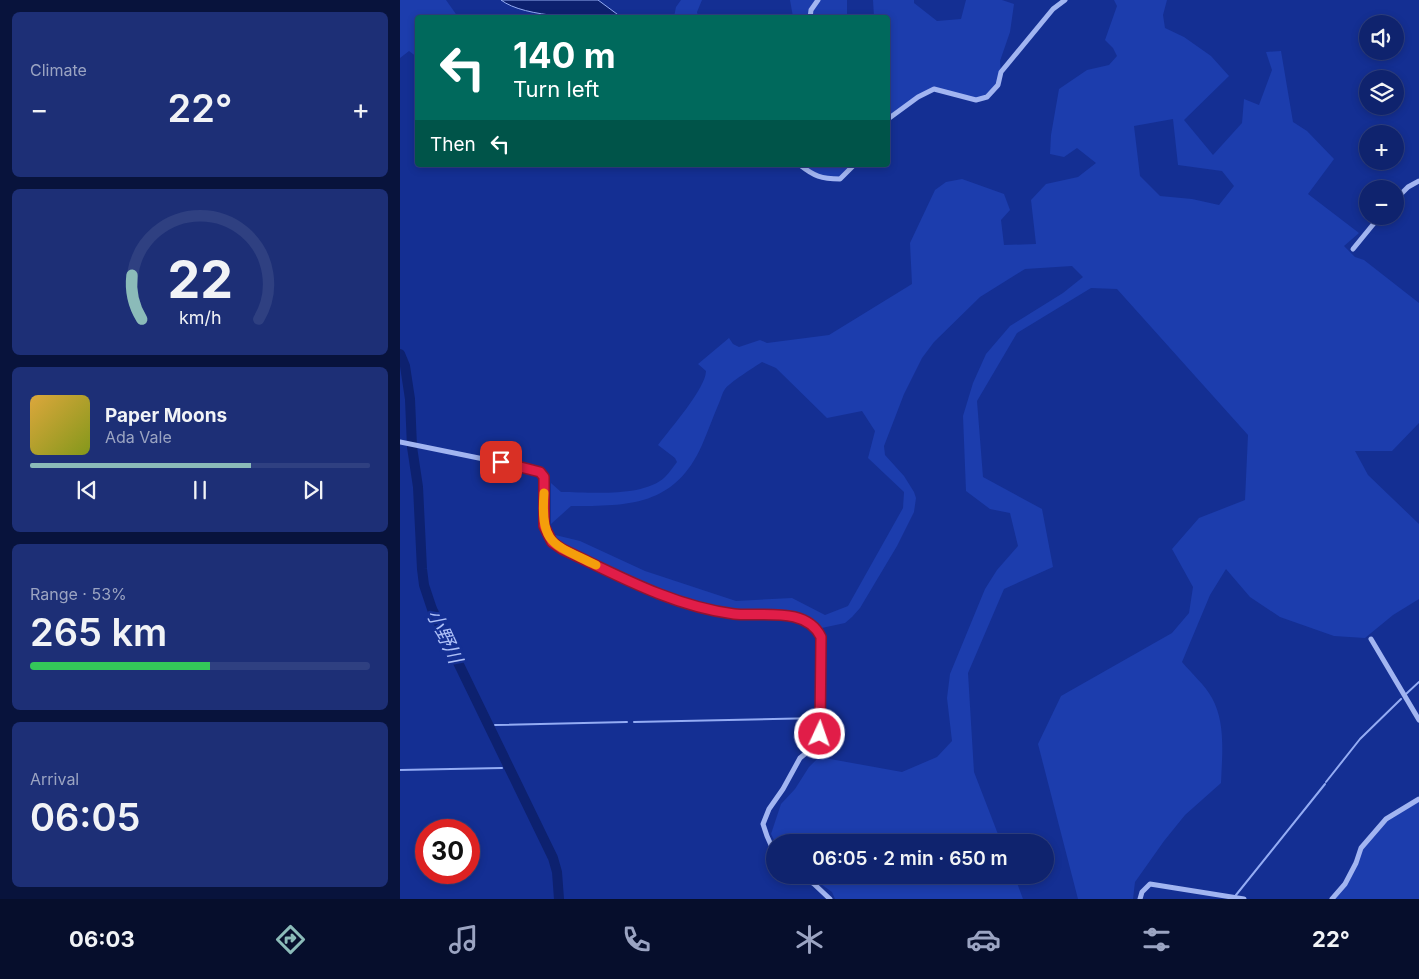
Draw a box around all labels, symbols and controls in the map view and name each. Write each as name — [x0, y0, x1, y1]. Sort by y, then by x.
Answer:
map controls — [1359, 15, 1404, 225]
button: sound — [1359, 15, 1404, 60]
text: 140 m — [513, 34, 616, 76]
icon: left — [430, 35, 495, 100]
text: Climate — [30, 60, 87, 80]
button: layers — [1359, 70, 1404, 115]
text: Turn left — [513, 76, 599, 102]
text: 22° — [168, 85, 232, 131]
text: − — [30, 92, 49, 126]
text: + — [351, 92, 370, 126]
button: + — [1359, 125, 1404, 170]
icon: left — [486, 130, 514, 158]
text: Then — [430, 133, 476, 156]
button: − — [1359, 180, 1404, 225]
text: 22 — [167, 248, 233, 311]
text: km/h — [179, 307, 221, 328]
text: Paper Moons — [105, 404, 227, 427]
text: Ada Vale — [105, 427, 172, 447]
pin — [480, 441, 522, 483]
icon: arrive — [487, 448, 515, 476]
icon: previous — [73, 476, 101, 504]
icon: pause — [186, 476, 214, 504]
icon: next — [299, 476, 327, 504]
text: Range · 53% — [30, 584, 127, 604]
water label: 小野川 — [422, 606, 468, 669]
text: 265 km — [30, 609, 167, 655]
position arrow — [793, 707, 845, 759]
text: Arrival — [30, 769, 79, 789]
text: 06:05 — [30, 794, 140, 840]
speed limit sign: 30 — [415, 819, 480, 884]
text: 06:05 · 2 min · 650 m — [812, 847, 1008, 870]
icon: directions — [273, 922, 308, 957]
icon: music — [446, 922, 481, 957]
icon: phone — [619, 922, 654, 957]
icon: climate — [792, 922, 827, 957]
icon: car — [966, 922, 1001, 957]
icon: filters — [1139, 922, 1174, 957]
text: 06:03 — [69, 926, 135, 952]
text: 22° — [1312, 926, 1350, 952]

